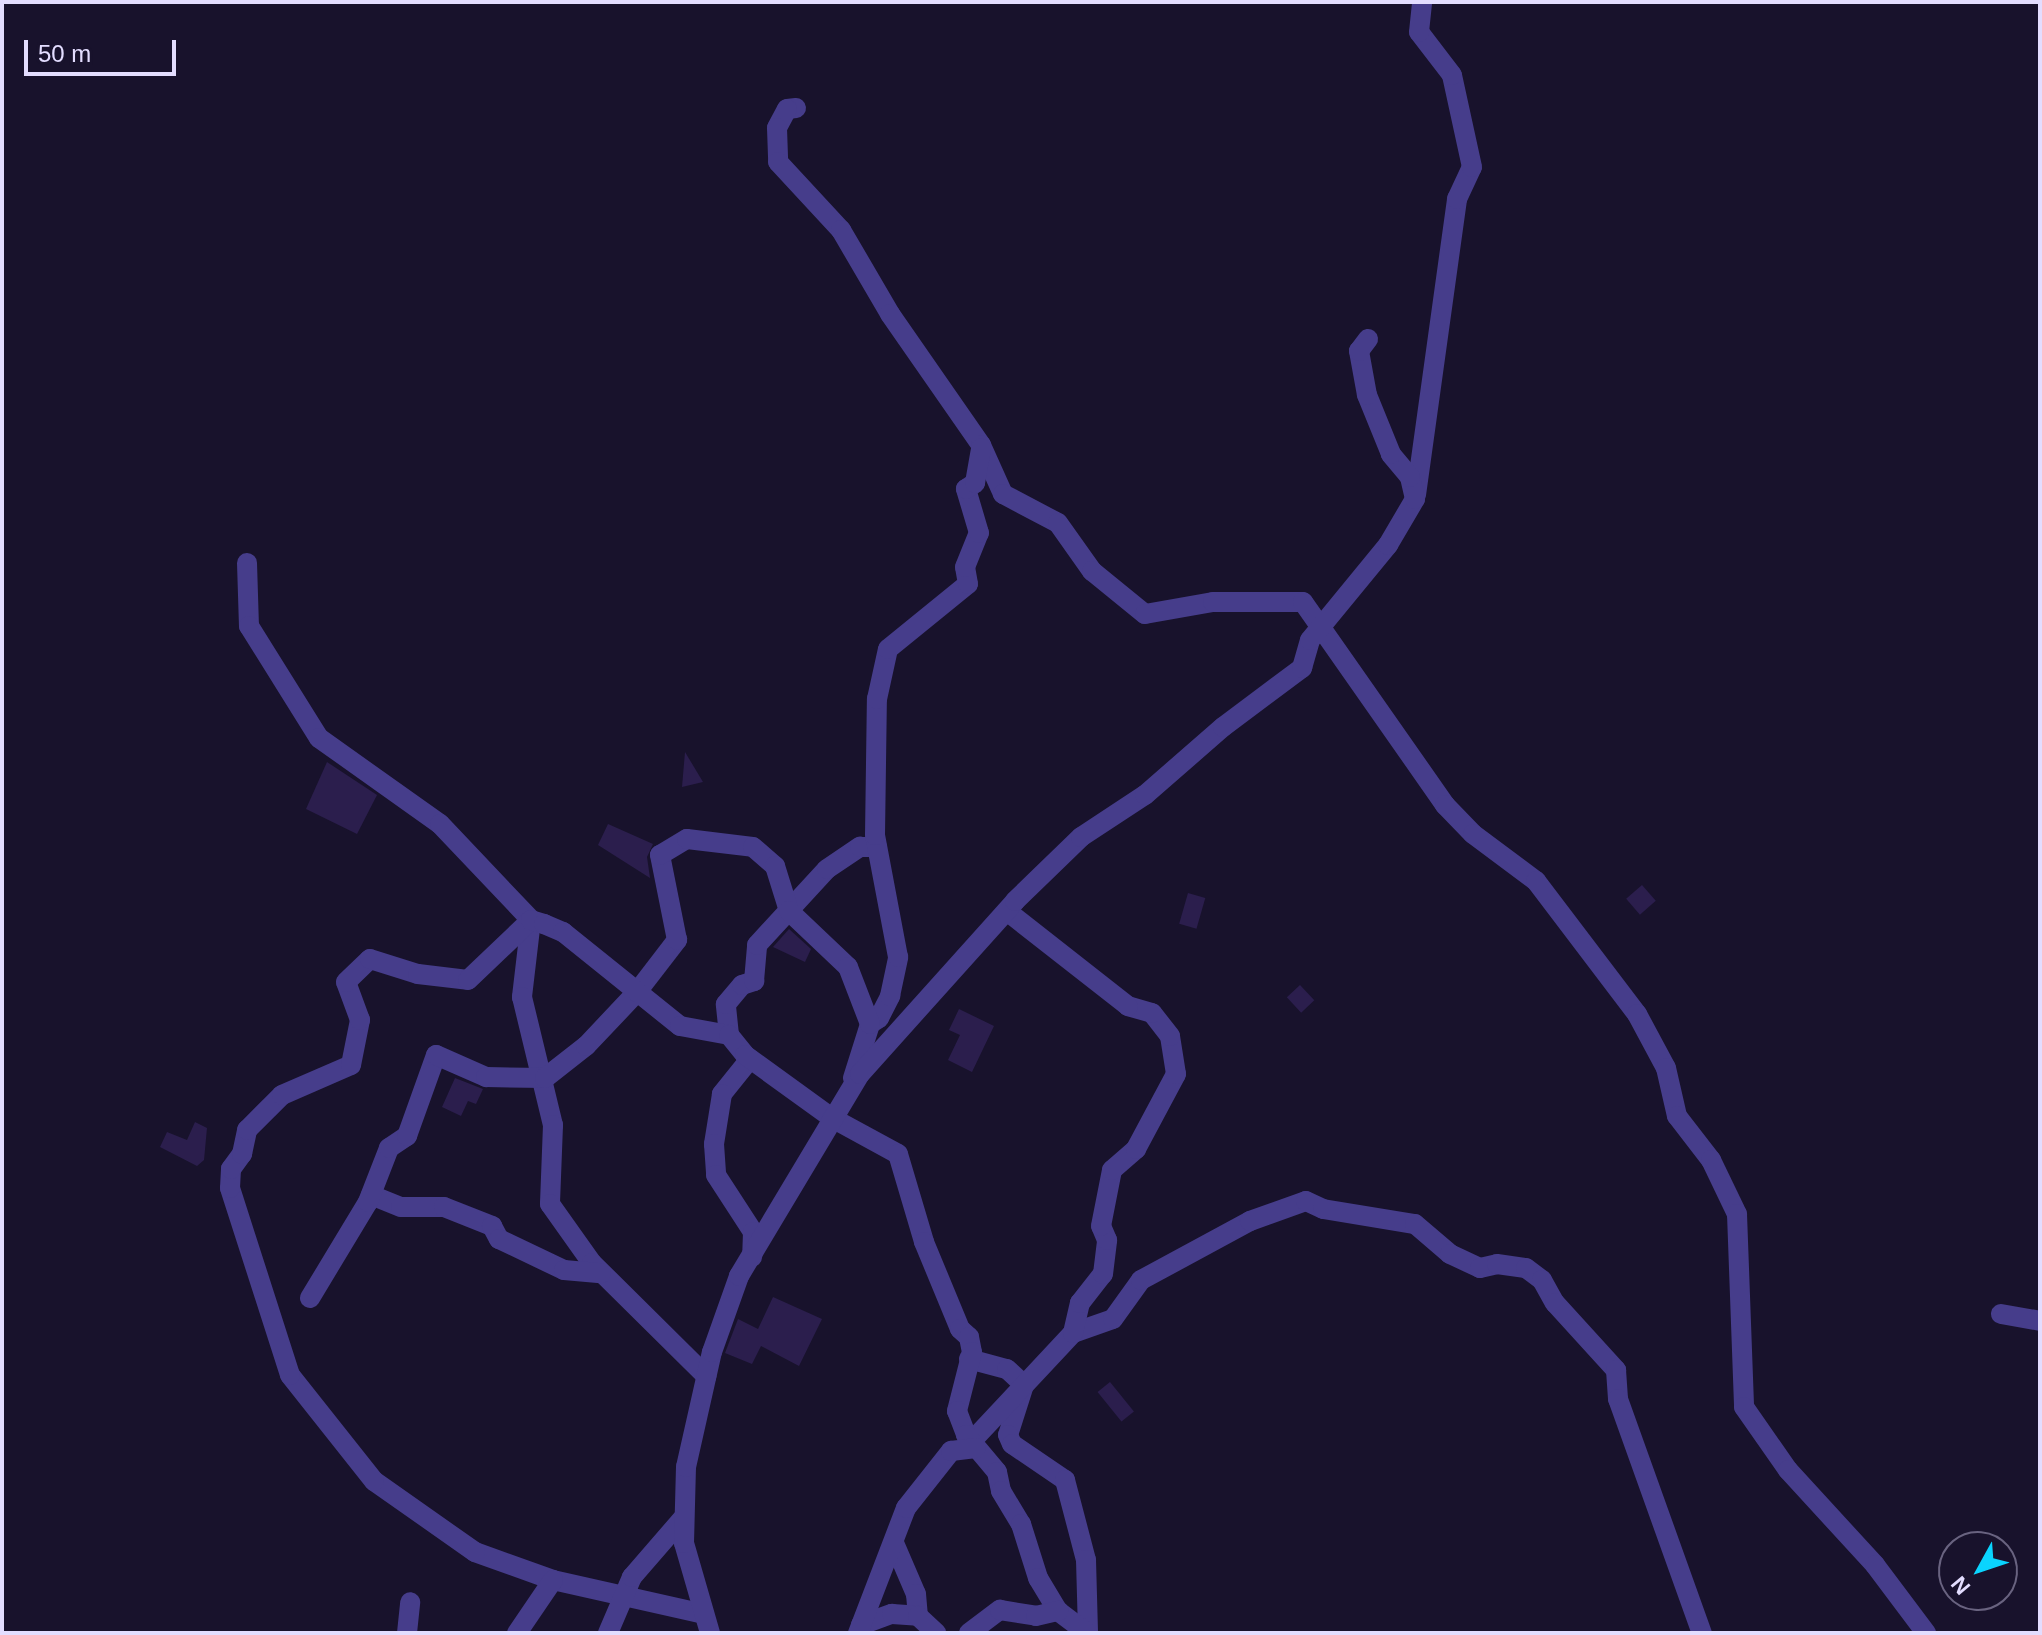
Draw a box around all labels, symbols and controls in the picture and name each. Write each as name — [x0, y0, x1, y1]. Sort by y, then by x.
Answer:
scale bar — [28, 24, 180, 74]
text: 50 m — [38, 40, 91, 67]
north arrow — [1938, 1531, 2018, 1611]
text: N — [1946, 1571, 1975, 1600]

